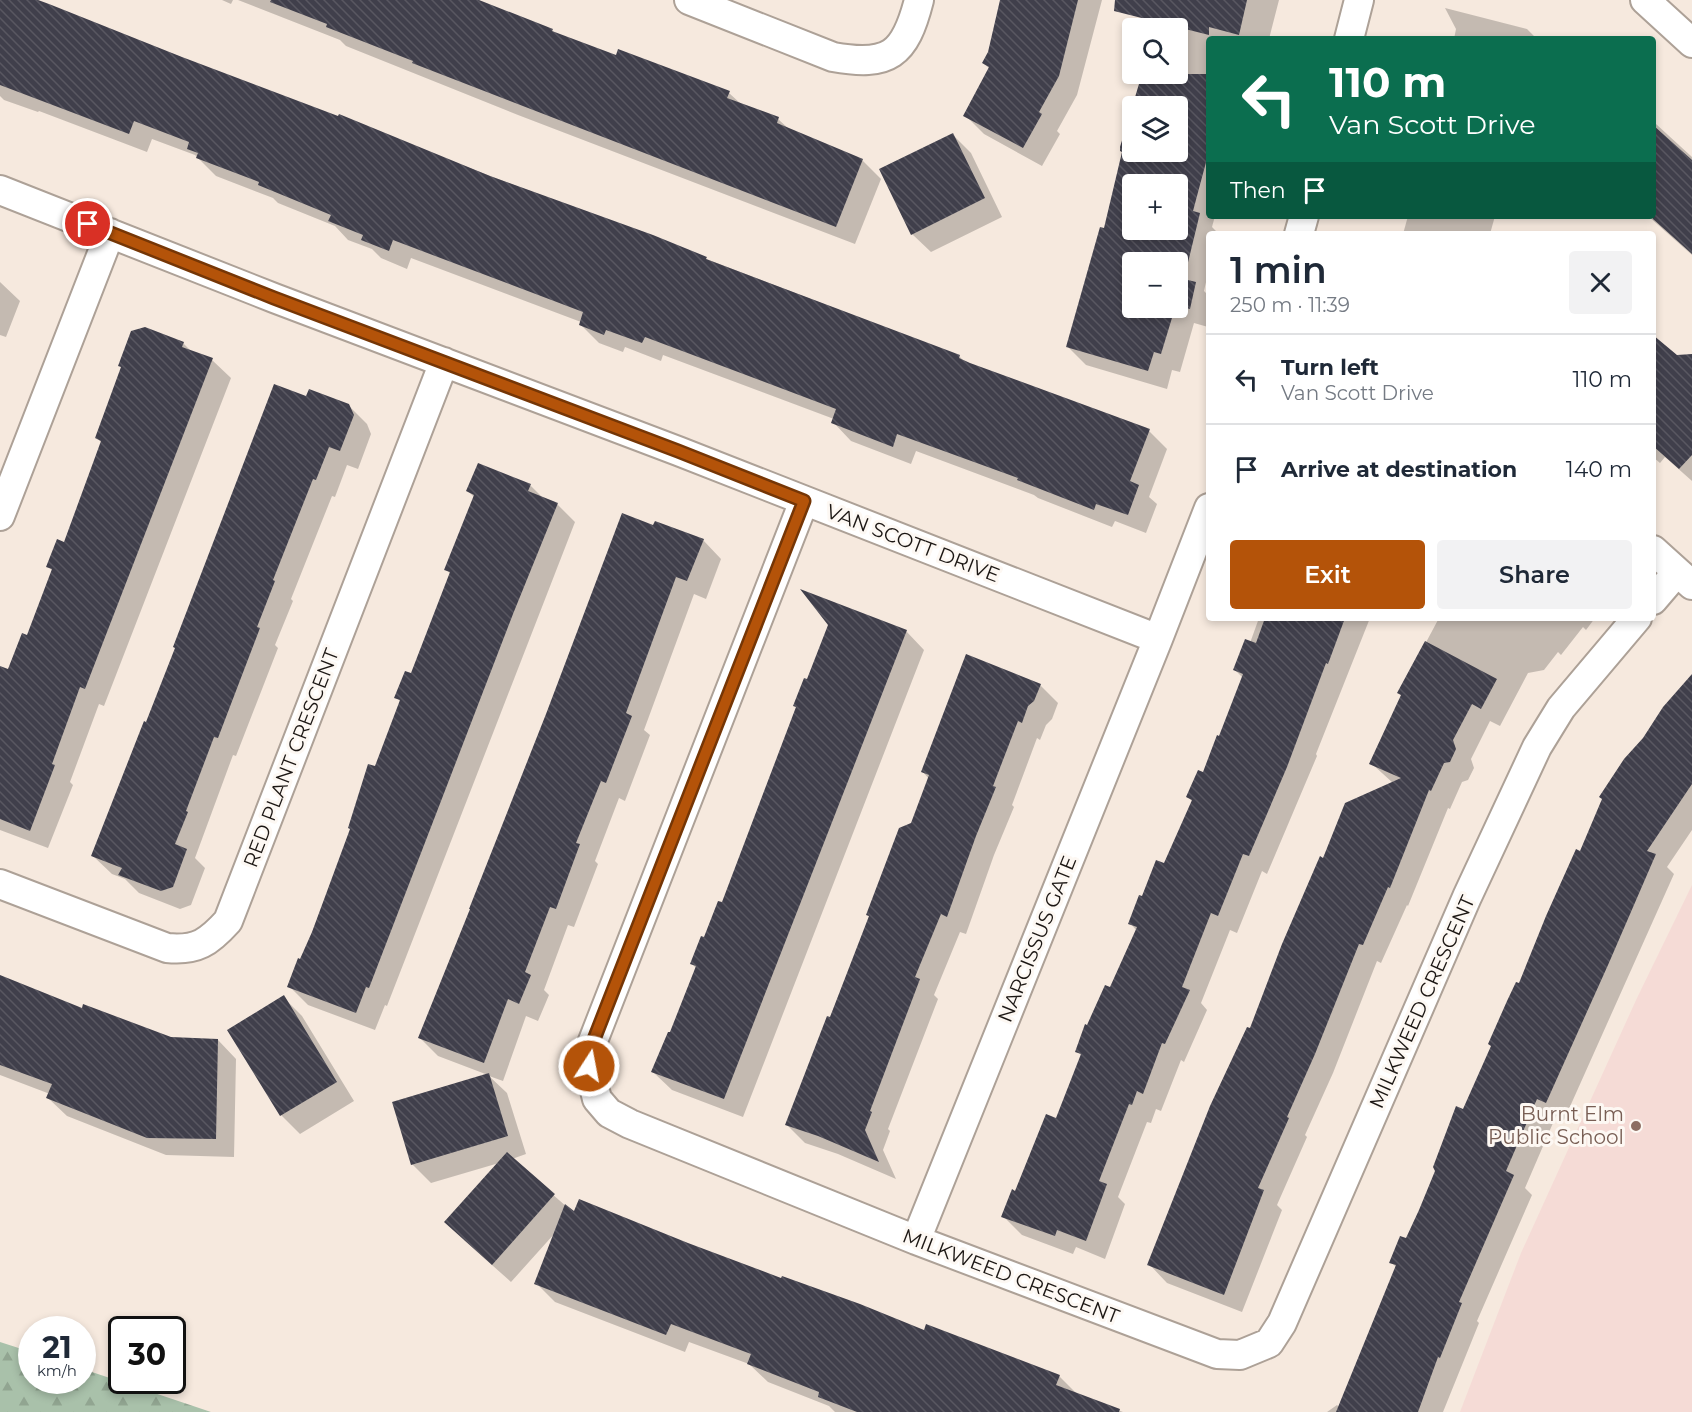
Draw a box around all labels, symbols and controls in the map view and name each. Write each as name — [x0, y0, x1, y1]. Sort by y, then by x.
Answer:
map controls — [1122, 18, 1188, 318]
button: search — [1122, 18, 1188, 84]
text: 110 m — [1329, 56, 1446, 108]
icon: left — [1230, 60, 1308, 138]
button: layers — [1122, 96, 1188, 162]
text: Van Scott Drive — [1329, 108, 1535, 141]
button: + — [1122, 174, 1188, 240]
icon: arrive — [1298, 174, 1331, 207]
text: Then — [1230, 177, 1286, 204]
pin — [62, 198, 113, 249]
icon: arrive — [71, 207, 104, 240]
text: 1 min — [1230, 248, 1327, 292]
button: close — [1569, 251, 1632, 314]
button: − — [1122, 252, 1188, 318]
text: 250 m · 11:39 — [1230, 293, 1350, 317]
text: Turn left — [1281, 354, 1379, 381]
icon: left — [1230, 363, 1263, 396]
text: 110 m — [1572, 366, 1632, 393]
text: Van Scott Drive — [1281, 381, 1434, 405]
icon: arrive — [1230, 453, 1263, 486]
text: Arrive at destination — [1281, 456, 1517, 483]
text: 140 m — [1566, 456, 1632, 483]
street label: VAN SCOTT DRIVE — [823, 499, 1003, 587]
button: Exit — [1230, 540, 1425, 609]
button: Share — [1437, 540, 1632, 609]
street label: RED PLANT CRESCENT — [238, 645, 344, 871]
street label: NARCISSUS GATE — [993, 852, 1081, 1026]
street label: MILKWEED CRESCENT — [1364, 891, 1480, 1112]
position arrow — [557, 1034, 621, 1098]
place label: Burnt Elm Public School — [1488, 1102, 1624, 1149]
marker: Burnt Elm Public School — [1629, 1119, 1643, 1133]
street label: MILKWEED CRESCENT — [899, 1224, 1123, 1329]
speed limit sign: 30 — [108, 1316, 186, 1394]
text: 21 — [42, 1329, 72, 1366]
text: km/h — [37, 1361, 77, 1380]

